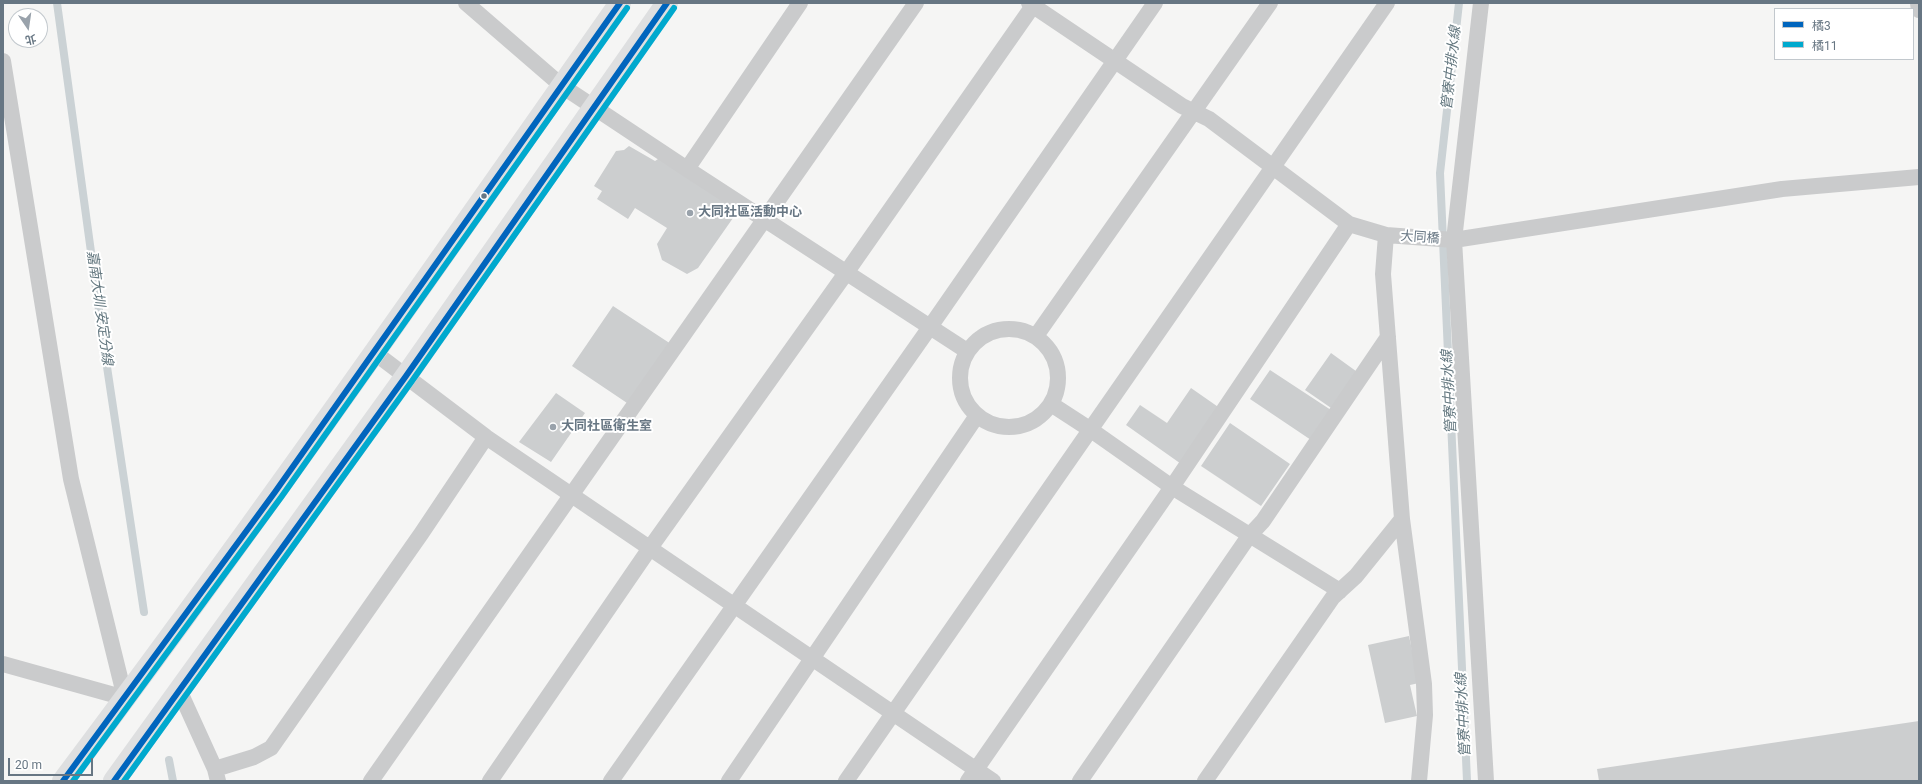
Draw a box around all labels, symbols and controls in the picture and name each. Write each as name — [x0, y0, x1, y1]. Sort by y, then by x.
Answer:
north arrow — [8, 8, 48, 48]
legend — [1774, 8, 1914, 60]
text: 橘3 — [1812, 19, 1831, 33]
water label: 管寮中排水線 — [1439, 25, 1465, 111]
text: 北 — [24, 32, 37, 47]
text: 橘11 — [1812, 39, 1838, 53]
unlabelled marker — [479, 191, 489, 201]
place label: 大同社區活動中心 — [698, 205, 802, 221]
marker: 大同社區活動中心 — [685, 208, 695, 218]
street label: 大同橋 — [1400, 229, 1440, 247]
water label: 嘉南大圳 安定分線 — [83, 250, 115, 366]
water label: 管寮中排水線 — [1439, 350, 1461, 434]
place label: 大同社區衛生室 — [561, 419, 652, 435]
marker: 大同社區衛生室 — [548, 422, 558, 432]
water label: 管寮中排水線 — [1453, 673, 1475, 757]
scale bar — [10, 750, 95, 776]
text: 20 m — [15, 758, 42, 772]

